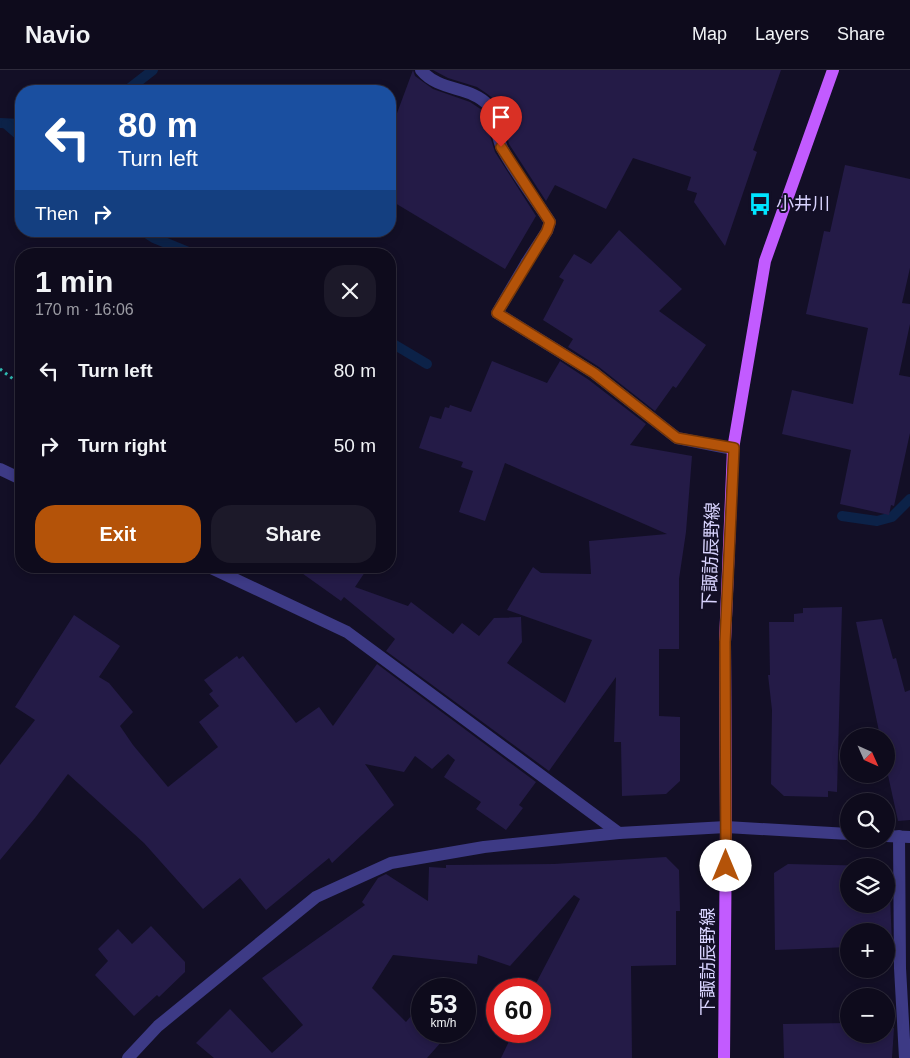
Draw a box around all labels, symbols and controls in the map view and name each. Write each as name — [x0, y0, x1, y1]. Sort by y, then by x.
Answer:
text: Navio — [25, 21, 90, 48]
text: Map — [692, 24, 727, 44]
text: Layers — [755, 24, 809, 44]
text: Share — [837, 24, 885, 44]
pin — [480, 96, 522, 147]
icon: arrive — [487, 103, 515, 131]
icon: left — [35, 105, 100, 170]
text: 80 m — [118, 105, 198, 144]
text: Turn left — [118, 146, 198, 171]
bus stop icon: 小井川 — [747, 191, 773, 217]
place label: 小井川 — [776, 194, 830, 214]
icon: right — [88, 200, 116, 228]
text: Then — [35, 203, 78, 224]
text: 1 min — [35, 265, 113, 298]
button: close — [324, 265, 376, 317]
text: 170 m · 16:06 — [35, 301, 134, 318]
icon: left — [35, 357, 63, 385]
text: Turn left — [78, 360, 153, 381]
text: 80 m — [334, 360, 376, 381]
icon: right — [35, 432, 63, 460]
text: Turn right — [78, 435, 166, 456]
text: 50 m — [334, 435, 376, 456]
street label: 下諏訪辰野線 — [699, 502, 723, 610]
button: Exit — [35, 505, 201, 563]
button: Share — [211, 505, 376, 563]
north arrow — [840, 728, 895, 782]
map controls — [840, 728, 895, 1043]
button: search — [840, 793, 895, 848]
position arrow — [699, 839, 751, 891]
button: layers — [840, 858, 895, 913]
street label: 下諏訪辰野線 — [698, 908, 718, 1016]
button: + — [840, 923, 895, 978]
speed limit sign: 60 — [486, 978, 551, 1043]
button: − — [840, 988, 895, 1043]
text: 53 — [430, 990, 457, 1018]
text: km/h — [430, 1016, 457, 1030]

